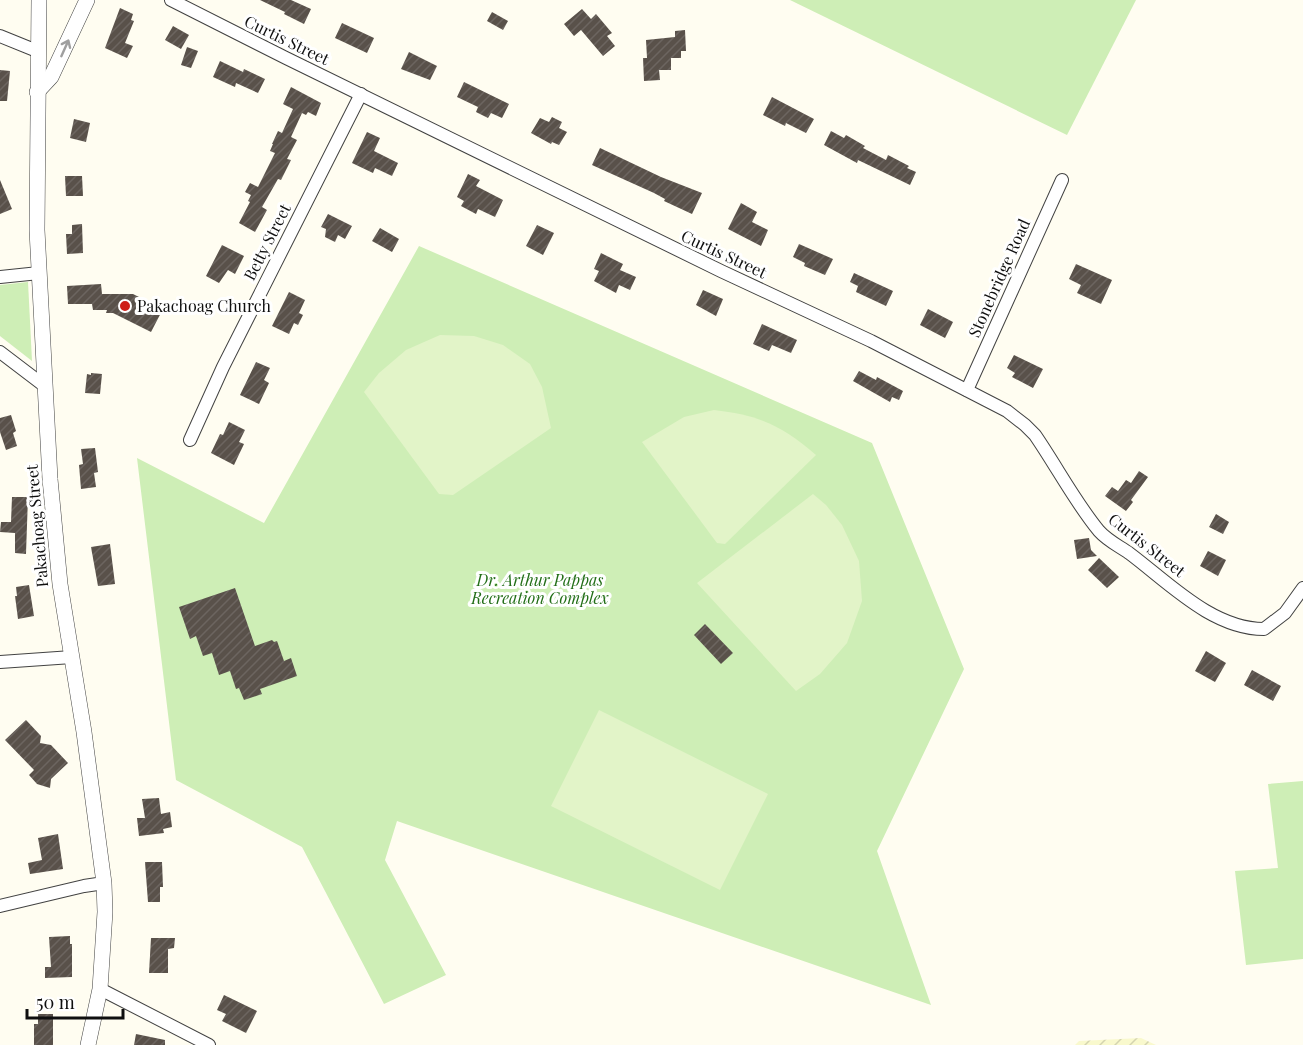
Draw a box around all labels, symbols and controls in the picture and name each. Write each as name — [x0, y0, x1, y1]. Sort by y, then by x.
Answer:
street label: Curtis Street — [241, 10, 333, 69]
one-way arrow — [59, 39, 71, 57]
street label: Betty Street — [238, 200, 295, 284]
street label: Stonebridge Road — [963, 215, 1034, 340]
street label: Curtis Street — [678, 225, 771, 283]
place label: Pakachoag Church — [137, 295, 271, 316]
marker: Pakachoag Church — [118, 299, 132, 313]
street label: Pakachoag Street — [21, 463, 52, 588]
street label: Curtis Street — [1105, 508, 1190, 581]
park label: Dr. Arthur Pappas Recreation Complex — [470, 569, 609, 608]
scale bar — [27, 982, 123, 1020]
text: 50 m — [36, 990, 75, 1014]

